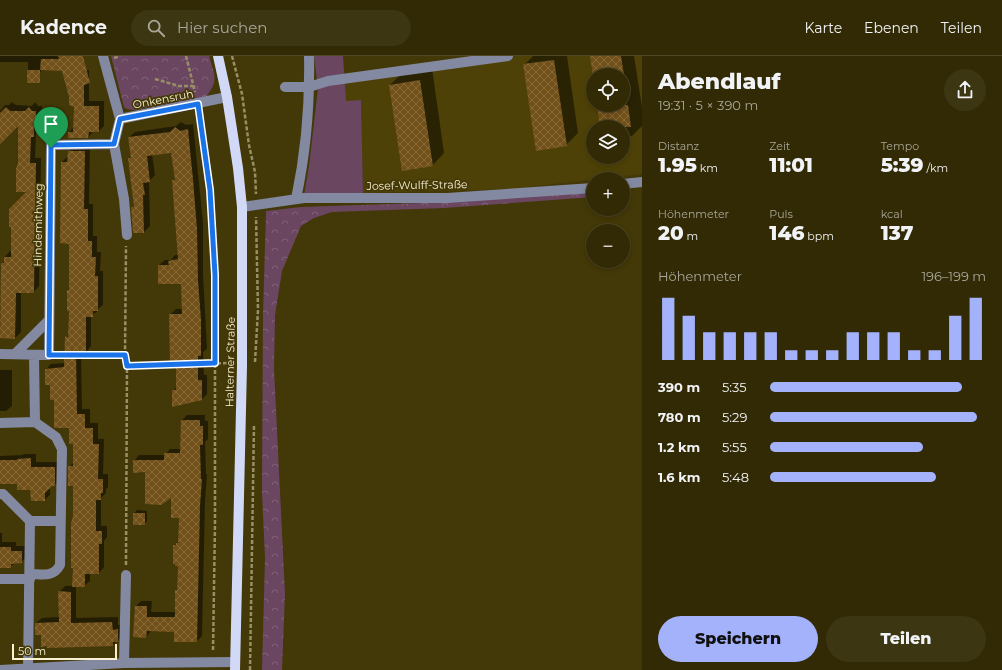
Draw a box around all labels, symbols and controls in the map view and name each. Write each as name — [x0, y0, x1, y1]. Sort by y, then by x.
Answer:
search box — [131, 10, 411, 46]
text: Kadence — [20, 16, 107, 39]
icon: search — [145, 17, 167, 39]
text: Hier suchen — [177, 18, 267, 37]
text: Karte — [804, 19, 842, 37]
text: Ebenen — [864, 19, 919, 37]
text: Teilen — [941, 19, 982, 37]
map controls — [586, 68, 630, 268]
button: locate — [586, 68, 630, 112]
text: Abendlauf — [658, 68, 780, 95]
button: share — [944, 69, 986, 111]
street label: Onkensruh — [131, 86, 195, 112]
text: 19:31 · 5 × 390 m — [658, 97, 758, 113]
pin — [34, 107, 68, 148]
icon: arrive — [40, 113, 62, 135]
button: layers — [586, 120, 630, 164]
text: Distanz — [658, 139, 699, 153]
text: Zeit — [769, 139, 790, 153]
text: Tempo — [881, 139, 919, 153]
text: 1.95 — [658, 153, 697, 177]
text: 11:01 — [769, 153, 813, 177]
text: 5:39 — [881, 153, 924, 177]
text: km — [697, 161, 718, 175]
text: /km — [924, 161, 948, 175]
button: + — [586, 172, 630, 216]
street label: Josef-Wulff-Straße — [365, 177, 468, 193]
street label: Hindemithweg — [30, 183, 46, 267]
text: Höhenmeter — [658, 207, 729, 221]
text: Puls — [769, 207, 793, 221]
text: kcal — [881, 207, 903, 221]
text: 20 — [658, 221, 684, 245]
text: 146 — [769, 221, 804, 245]
text: 137 — [881, 221, 913, 245]
button: − — [586, 224, 630, 268]
text: m — [684, 229, 698, 243]
text: bpm — [804, 229, 834, 243]
text: Höhenmeter — [658, 268, 742, 284]
text: 196–199 m — [921, 268, 986, 284]
street label: Halterner Straße — [222, 316, 238, 407]
text: 390 m — [658, 379, 700, 395]
text: 5:35 — [722, 379, 747, 395]
text: 780 m — [658, 409, 701, 425]
text: 5:29 — [722, 409, 747, 425]
text: 1.2 km — [658, 439, 700, 455]
text: 5:55 — [722, 439, 747, 455]
text: 1.6 km — [658, 469, 700, 485]
text: 5:48 — [722, 469, 749, 485]
button: Speichern — [658, 616, 818, 662]
button: Teilen — [826, 616, 986, 662]
scale bar — [12, 642, 117, 661]
text: 50 m — [18, 644, 46, 658]

